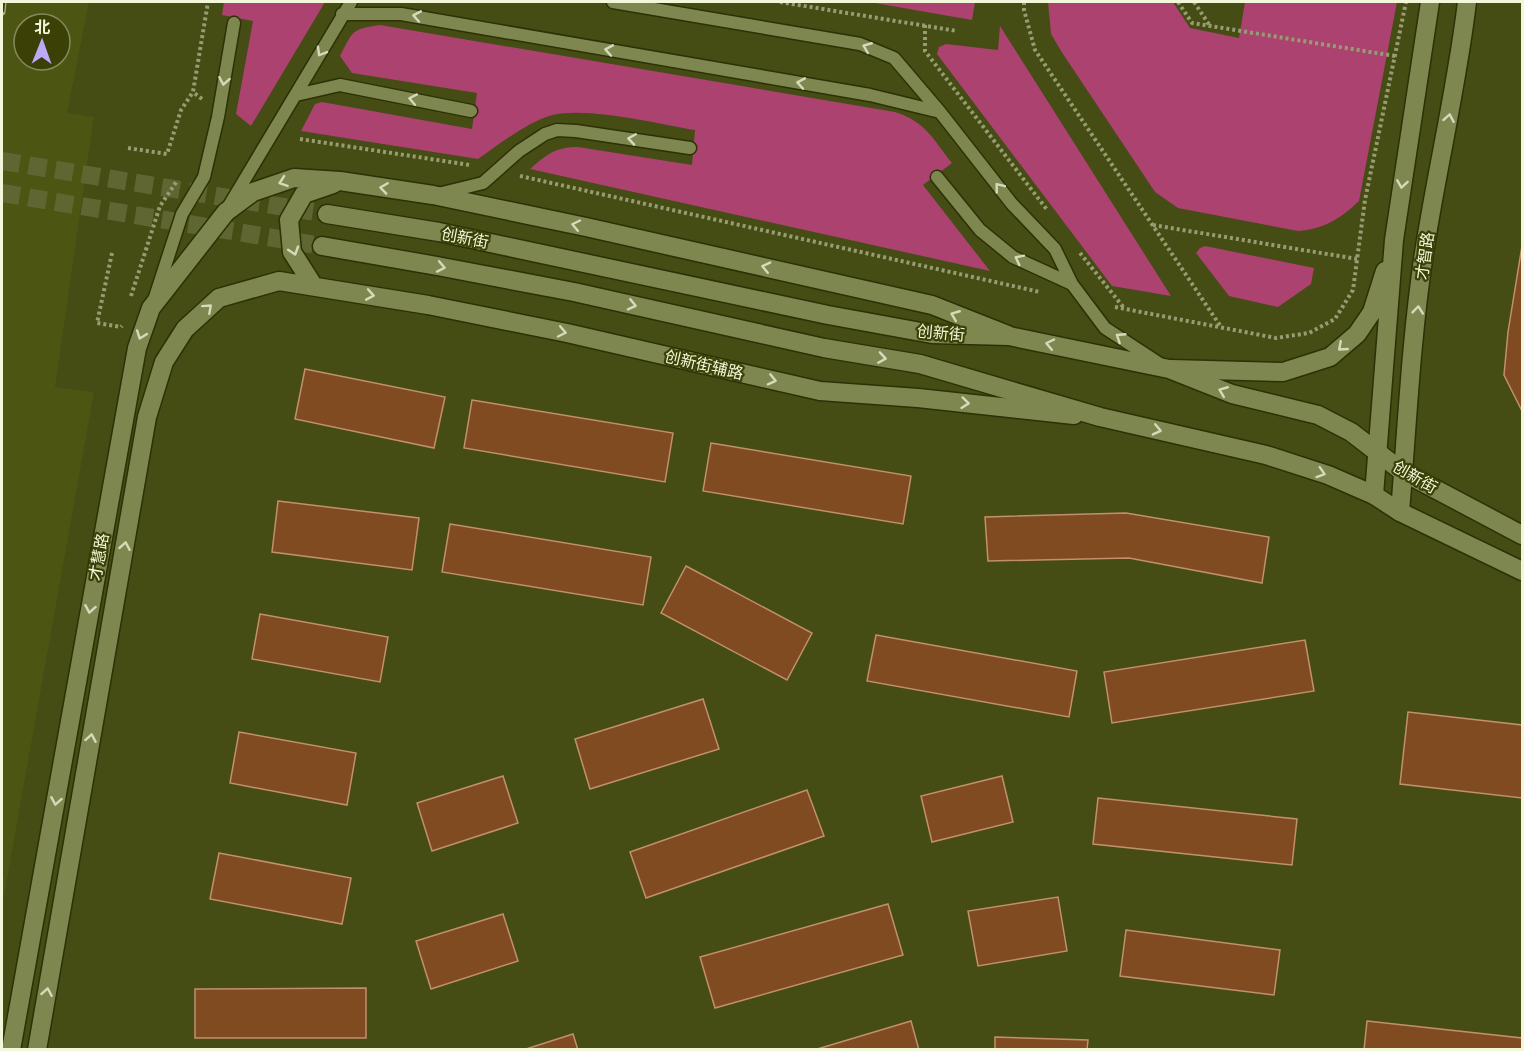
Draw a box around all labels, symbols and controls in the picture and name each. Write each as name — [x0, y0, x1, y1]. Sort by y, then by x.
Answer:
one-way arrow — [412, 11, 421, 23]
north arrow — [12, 12, 72, 72]
text: 北 — [34, 19, 50, 36]
one-way arrow — [862, 42, 873, 55]
one-way arrow — [604, 44, 613, 56]
one-way arrow — [317, 46, 328, 56]
one-way arrow — [218, 76, 231, 86]
one-way arrow — [796, 77, 806, 90]
one-way arrow — [409, 93, 419, 106]
one-way arrow — [1442, 113, 1455, 123]
one-way arrow — [627, 134, 636, 146]
one-way arrow — [278, 174, 289, 187]
one-way arrow — [1397, 179, 1409, 189]
one-way arrow — [380, 182, 389, 194]
one-way arrow — [995, 183, 1006, 194]
one-way arrow — [571, 219, 581, 232]
street label: 创新街 — [440, 225, 490, 251]
street label: 才智路 — [1413, 231, 1437, 281]
one-way arrow — [287, 246, 299, 256]
one-way arrow — [1014, 255, 1025, 267]
one-way arrow — [436, 260, 446, 273]
one-way arrow — [761, 261, 771, 274]
one-way arrow — [365, 288, 375, 301]
one-way arrow — [627, 298, 637, 311]
one-way arrow — [201, 304, 211, 315]
one-way arrow — [1411, 306, 1424, 315]
one-way arrow — [950, 309, 961, 322]
street label: 创新街 — [916, 322, 966, 344]
one-way arrow — [556, 325, 566, 338]
one-way arrow — [136, 329, 149, 340]
one-way arrow — [1116, 333, 1126, 345]
one-way arrow — [1045, 339, 1055, 352]
one-way arrow — [1338, 340, 1349, 351]
street label: 创新街辅路 — [663, 348, 745, 382]
one-way arrow — [878, 351, 887, 363]
one-way arrow — [767, 373, 777, 386]
one-way arrow — [1218, 386, 1229, 398]
one-way arrow — [961, 396, 970, 409]
one-way arrow — [1152, 423, 1162, 436]
street label: 创新街 — [1390, 458, 1440, 496]
one-way arrow — [1315, 466, 1326, 478]
street label: 才慧路 — [86, 532, 112, 582]
one-way arrow — [118, 541, 130, 550]
one-way arrow — [84, 604, 97, 614]
one-way arrow — [84, 733, 97, 743]
one-way arrow — [50, 796, 63, 806]
one-way arrow — [40, 987, 53, 997]

